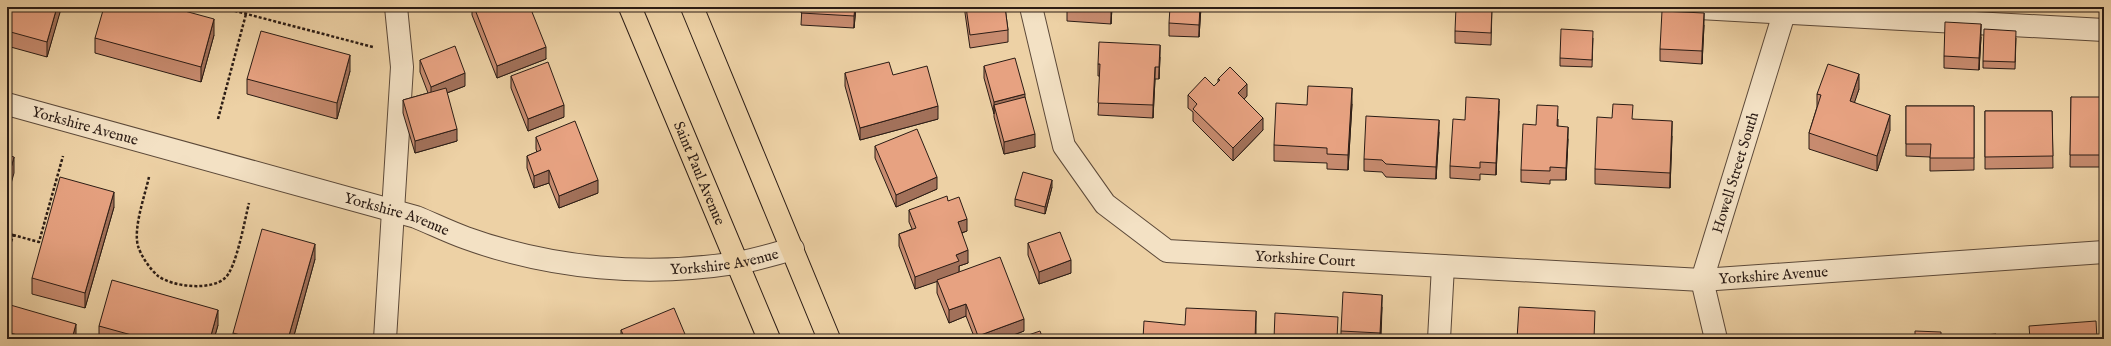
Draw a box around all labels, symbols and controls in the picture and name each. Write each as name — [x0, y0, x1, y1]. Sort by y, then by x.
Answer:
street label: Yorkshire Avenue — [30, 102, 140, 150]
street label: Howell Street South — [1708, 110, 1763, 236]
street label: Saint Paul Avenue — [669, 118, 729, 228]
street label: Yorkshire Avenue — [342, 189, 452, 240]
street label: Yorkshire Avenue — [670, 244, 781, 279]
street label: Yorkshire Court — [1254, 247, 1356, 271]
street label: Yorkshire Avenue — [1718, 262, 1829, 289]

